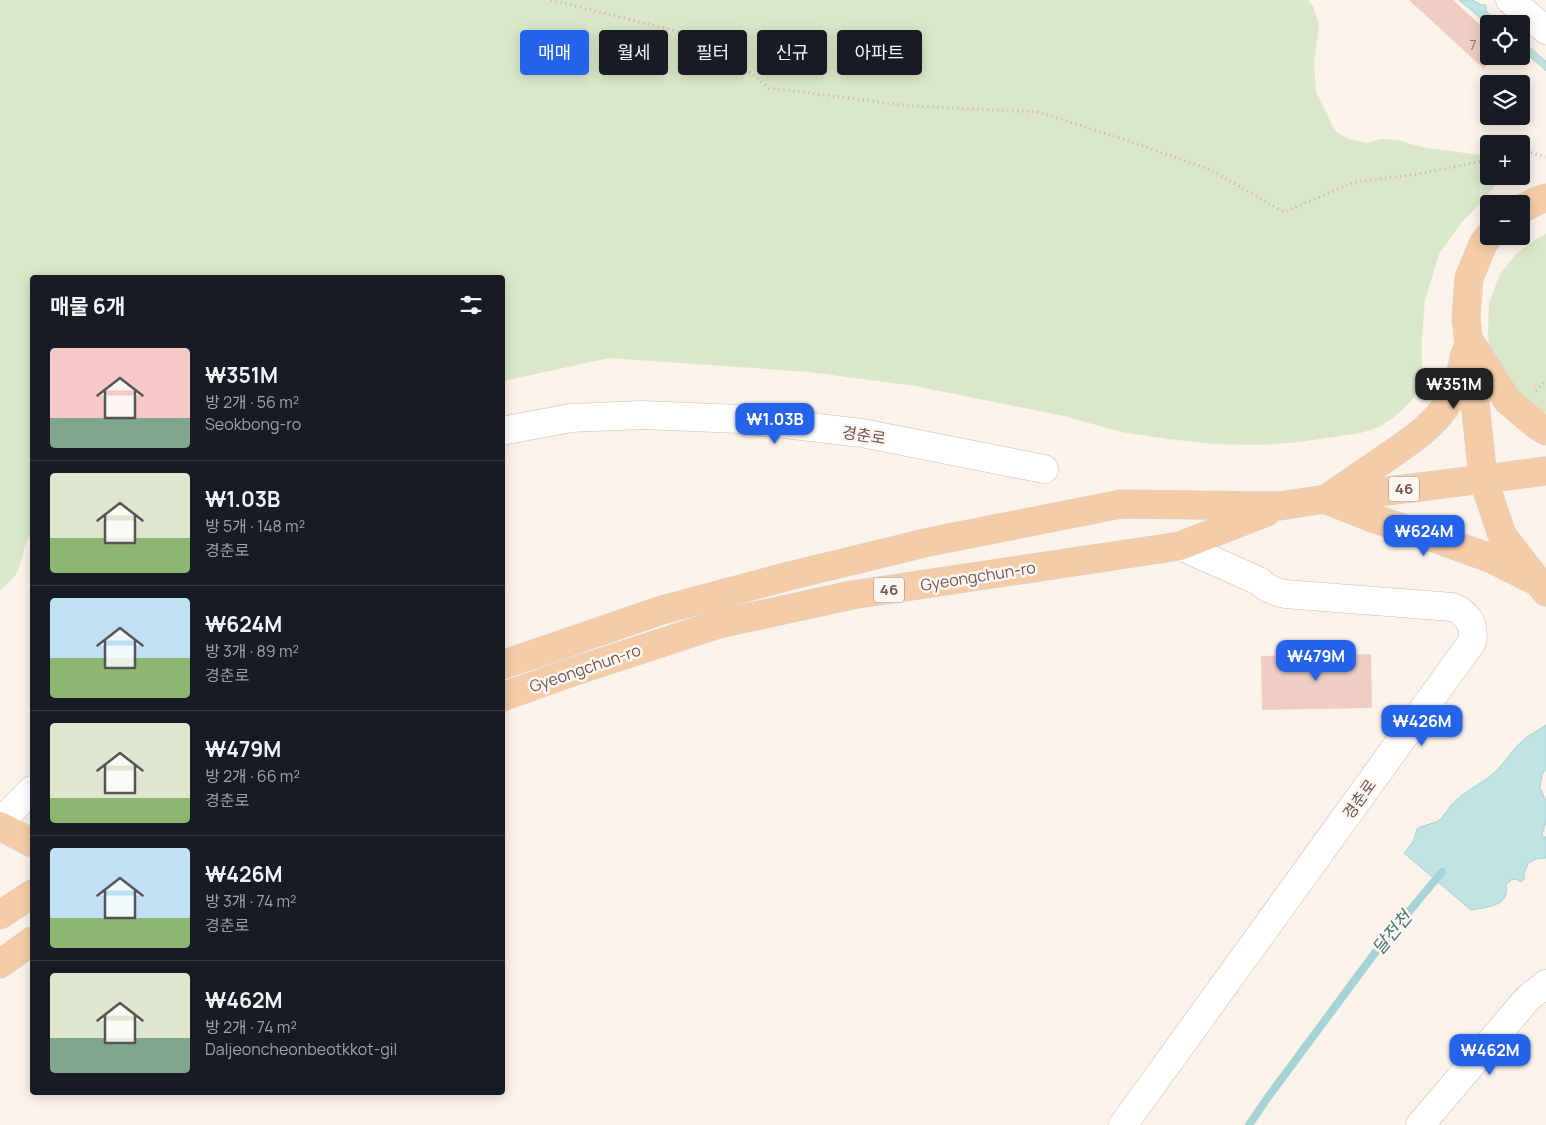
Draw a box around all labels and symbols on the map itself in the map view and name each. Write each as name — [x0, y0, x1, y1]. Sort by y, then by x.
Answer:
house number: 7 — [1469, 35, 1477, 54]
pin: ₩351M — [1419, 368, 1489, 410]
pin: ₩1.03B — [734, 402, 816, 445]
street label: 경춘로 — [840, 421, 888, 449]
road number: 46 — [1389, 476, 1419, 502]
pin: ₩624M — [1389, 514, 1459, 557]
street label: Gyeongchun-ro — [919, 556, 1037, 596]
road number: 46 — [874, 578, 904, 602]
street label: Gyeongchun-ro — [526, 639, 644, 697]
pin: ₩479M — [1281, 640, 1351, 682]
pin: ₩426M — [1387, 704, 1457, 747]
street label: 경춘로 — [1337, 774, 1381, 823]
water label: 달전천 — [1366, 904, 1418, 959]
pin: ₩462M — [1455, 1034, 1525, 1076]

